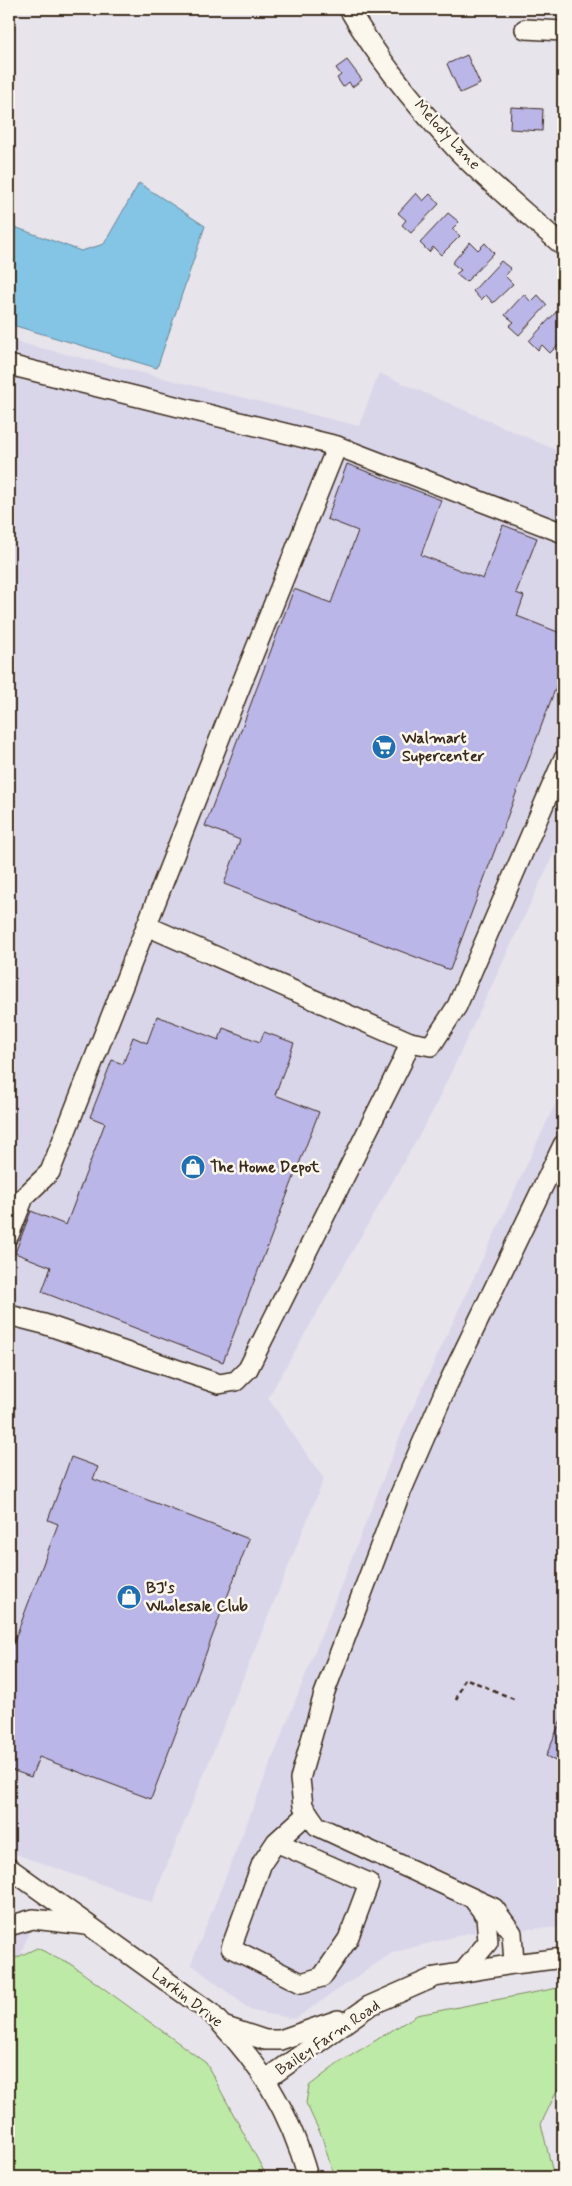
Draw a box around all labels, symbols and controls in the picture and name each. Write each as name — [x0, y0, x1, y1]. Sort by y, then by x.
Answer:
street label: Melody Lane — [409, 95, 485, 175]
place label: Walmart Supercenter — [401, 728, 485, 767]
supermarket icon: Walmart Supercenter — [371, 734, 397, 760]
shop icon: The Home Depot — [180, 1154, 206, 1180]
place label: The Home Depot — [210, 1157, 320, 1178]
place label: BJ's Wholesale Club — [145, 1578, 248, 1617]
shop icon: BJ's Wholesale Club — [116, 1584, 142, 1610]
street label: Larkin Drive — [147, 1964, 227, 2032]
street label: Bailey Farm Road — [272, 1995, 384, 2081]

